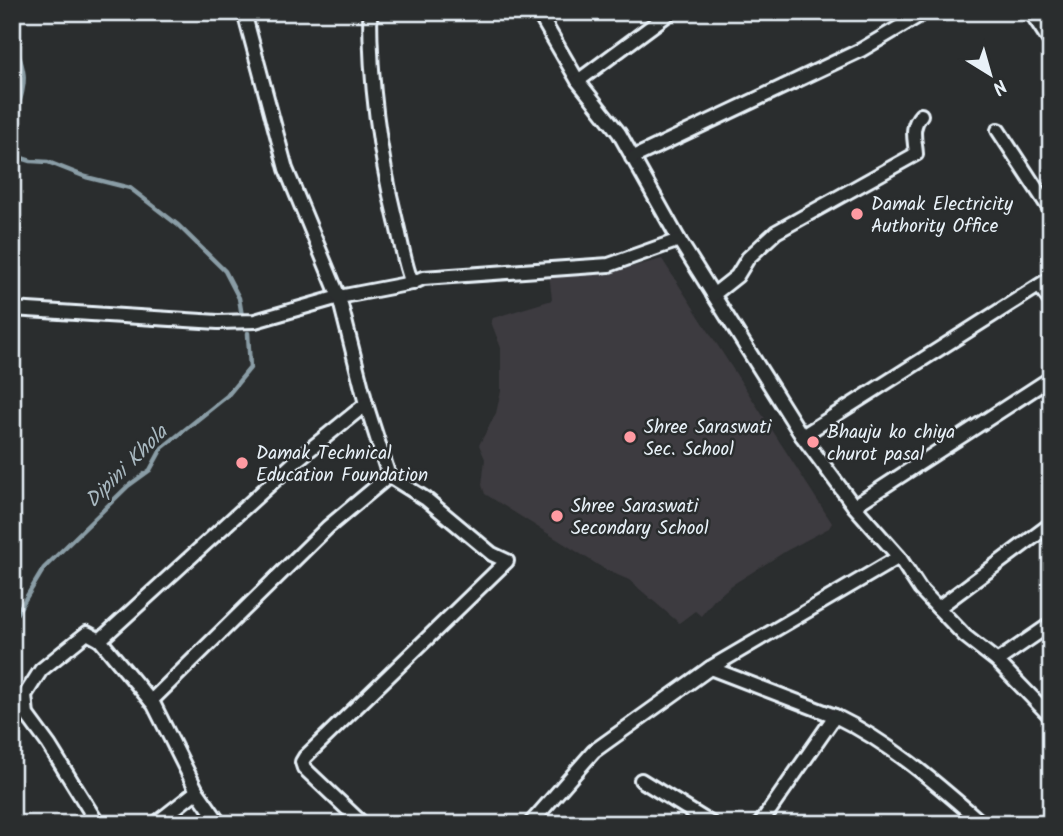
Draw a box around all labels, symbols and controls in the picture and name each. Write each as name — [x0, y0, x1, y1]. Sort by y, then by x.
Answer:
north arrow — [954, 38, 1024, 108]
text: N — [985, 70, 1013, 102]
place label: Damak Electricity Authority Office — [871, 190, 1014, 242]
marker: Damak Electricity Authority Office — [849, 206, 865, 222]
place label: Shree Saraswati Sec. School — [644, 413, 773, 465]
water label: Dipini Khola — [78, 417, 177, 516]
place label: Bhauju ko chiya churot pasal — [827, 418, 955, 470]
marker: Shree Saraswati Sec. School — [622, 429, 638, 445]
marker: Bhauju ko chiya churot pasal — [805, 434, 821, 450]
place label: Damak Technical Education Foundation — [256, 439, 428, 491]
marker: Damak Technical Education Foundation — [234, 455, 250, 471]
place label: Shree Saraswati Secondary School — [571, 492, 709, 544]
marker: Shree Saraswati Secondary School — [549, 508, 565, 524]

